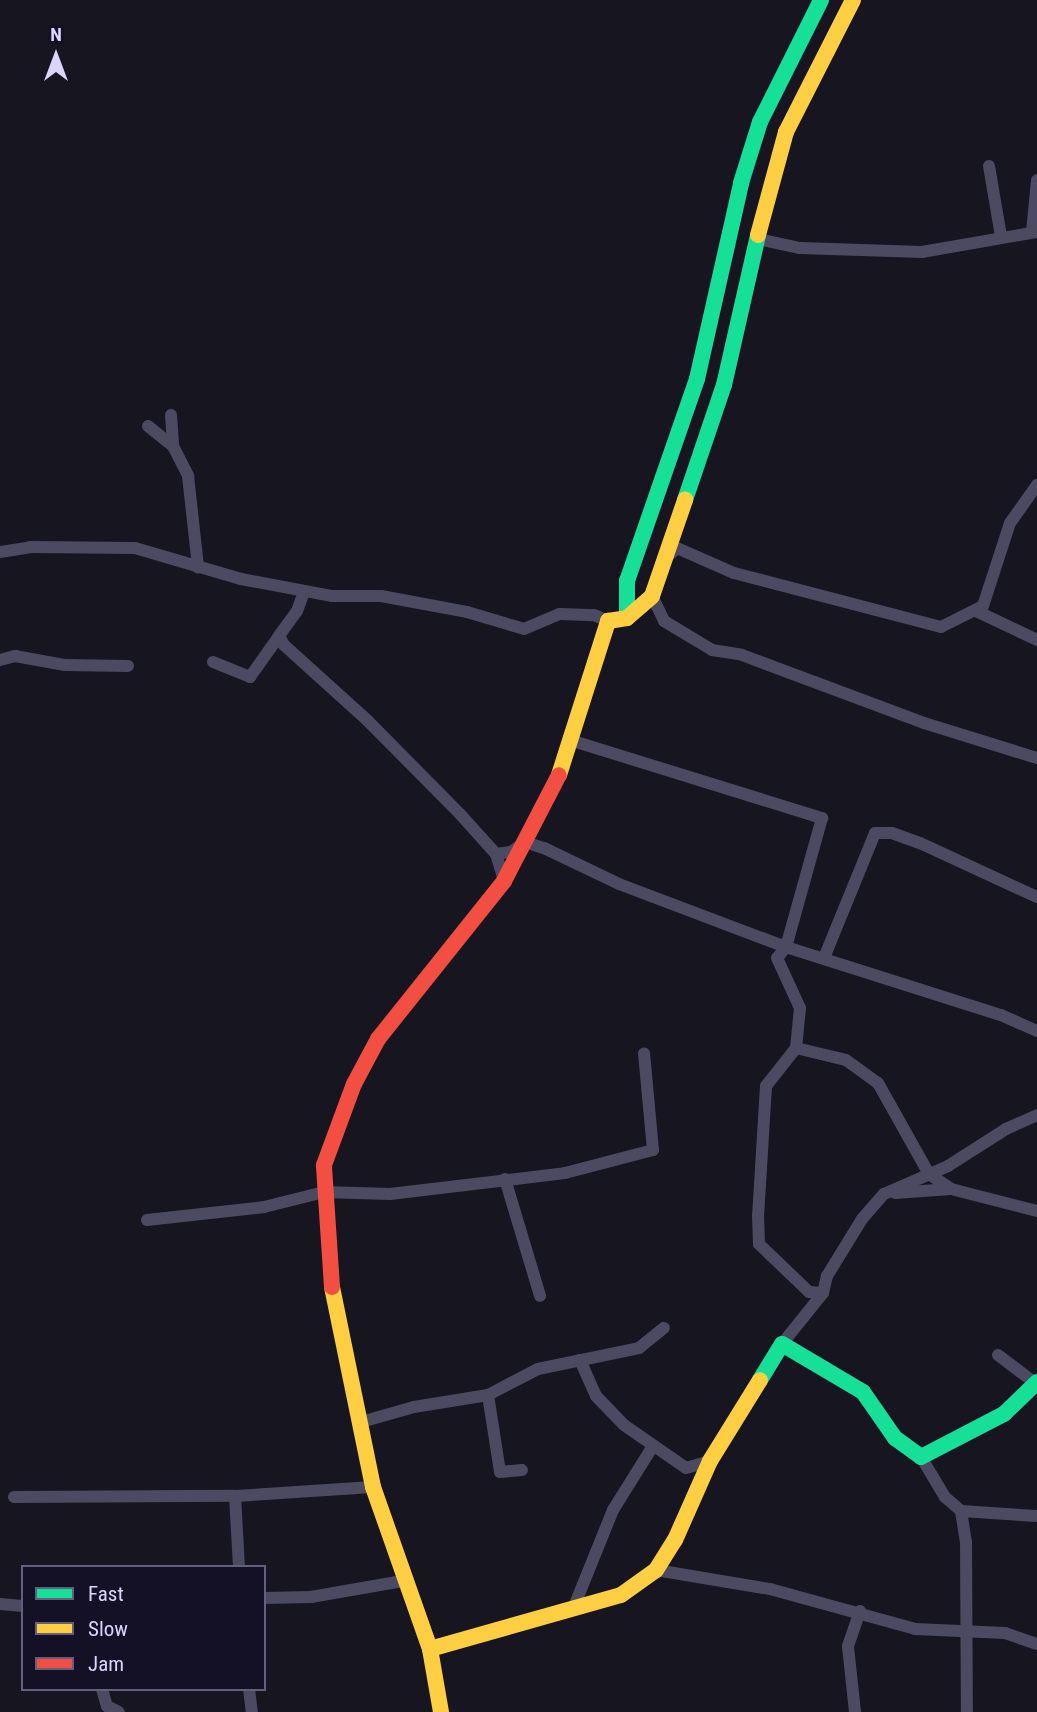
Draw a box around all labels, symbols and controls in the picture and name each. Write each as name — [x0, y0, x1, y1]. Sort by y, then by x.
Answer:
north arrow — [21, 21, 91, 91]
text: N — [50, 23, 62, 46]
legend — [21, 1565, 266, 1691]
text: Fast — [88, 1582, 124, 1606]
text: Slow — [88, 1617, 128, 1641]
text: Jam — [88, 1652, 124, 1676]

